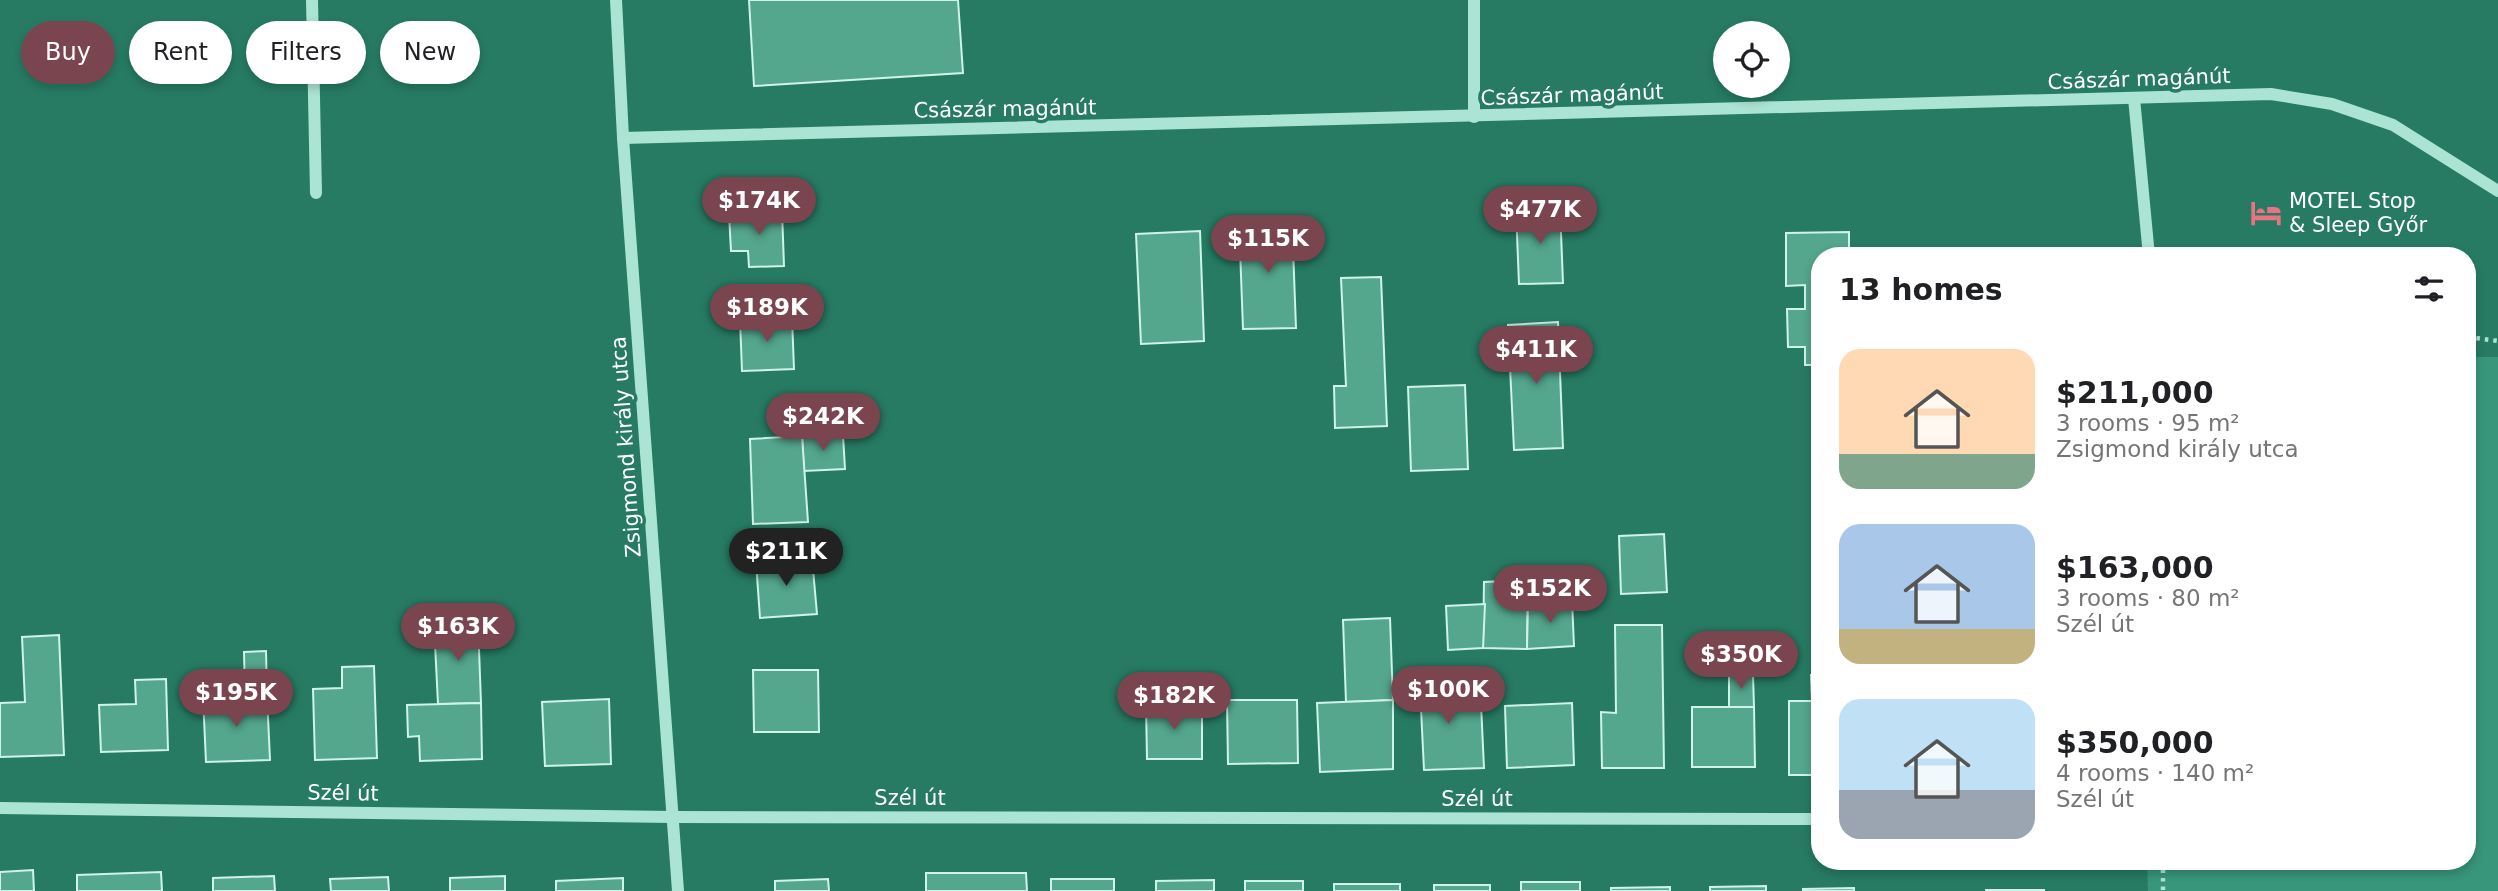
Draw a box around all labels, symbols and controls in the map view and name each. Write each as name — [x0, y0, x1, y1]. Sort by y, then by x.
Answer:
chip: Buy — [21, 21, 115, 84]
chip: Rent — [129, 21, 232, 84]
chip: Filters — [246, 21, 366, 84]
chip: New — [380, 21, 480, 84]
map controls — [1713, 21, 1790, 98]
button: locate — [1713, 21, 1790, 98]
street label: Császár magánút — [2047, 64, 2231, 94]
street label: Császár magánút — [1480, 80, 1664, 110]
street label: Császár magánút — [913, 95, 1097, 123]
pin: $174K — [710, 177, 808, 237]
text: $174K — [718, 187, 800, 213]
pin: $477K — [1491, 187, 1589, 246]
place label: MOTEL Stop & Sleep Győr — [2289, 189, 2428, 237]
text: $477K — [1499, 196, 1581, 222]
hotel icon: MOTEL Stop & Sleep Győr — [2249, 196, 2283, 230]
pin: $115K — [1219, 216, 1317, 275]
text: $115K — [1227, 225, 1309, 251]
icon: filters — [2410, 270, 2448, 308]
text: 13 homes — [1839, 272, 2003, 307]
pin: $189K — [718, 284, 816, 344]
text: $189K — [726, 294, 808, 320]
pin: $411K — [1487, 326, 1585, 386]
street label: Zsigmond király utca — [606, 336, 646, 558]
text: $411K — [1495, 336, 1577, 362]
text: $211,000 — [2056, 375, 2214, 410]
icon: home — [1895, 377, 1979, 461]
pin: $242K — [774, 393, 872, 453]
text: $242K — [782, 403, 864, 429]
text: 3 rooms · 95 m² — [2056, 410, 2240, 436]
text: Zsigmond király utca — [2056, 436, 2299, 462]
pin: $211K — [737, 528, 835, 588]
text: $211K — [745, 538, 827, 564]
text: $163,000 — [2056, 550, 2214, 585]
icon: home — [1895, 552, 1979, 636]
pin: $152K — [1501, 566, 1599, 625]
text: $152K — [1509, 575, 1591, 601]
text: 3 rooms · 80 m² — [2056, 585, 2240, 611]
pin: $163K — [409, 604, 507, 663]
text: Szél út — [2056, 611, 2134, 637]
text: $163K — [417, 613, 499, 639]
pin: $350K — [1692, 632, 1790, 691]
text: $350K — [1700, 641, 1782, 667]
pin: $100K — [1399, 666, 1497, 726]
pin: $195K — [187, 670, 285, 729]
pin: $182K — [1125, 672, 1223, 732]
text: $100K — [1407, 676, 1489, 702]
text: $195K — [195, 679, 277, 705]
text: $182K — [1133, 682, 1215, 708]
text: $350,000 — [2056, 725, 2214, 760]
icon: home — [1895, 727, 1979, 811]
text: 4 rooms · 140 m² — [2056, 760, 2254, 786]
street label: Szél út — [307, 780, 379, 806]
street label: Szél út — [874, 786, 946, 810]
text: Szél út — [2056, 786, 2134, 812]
street label: Szél út — [1441, 787, 1513, 811]

